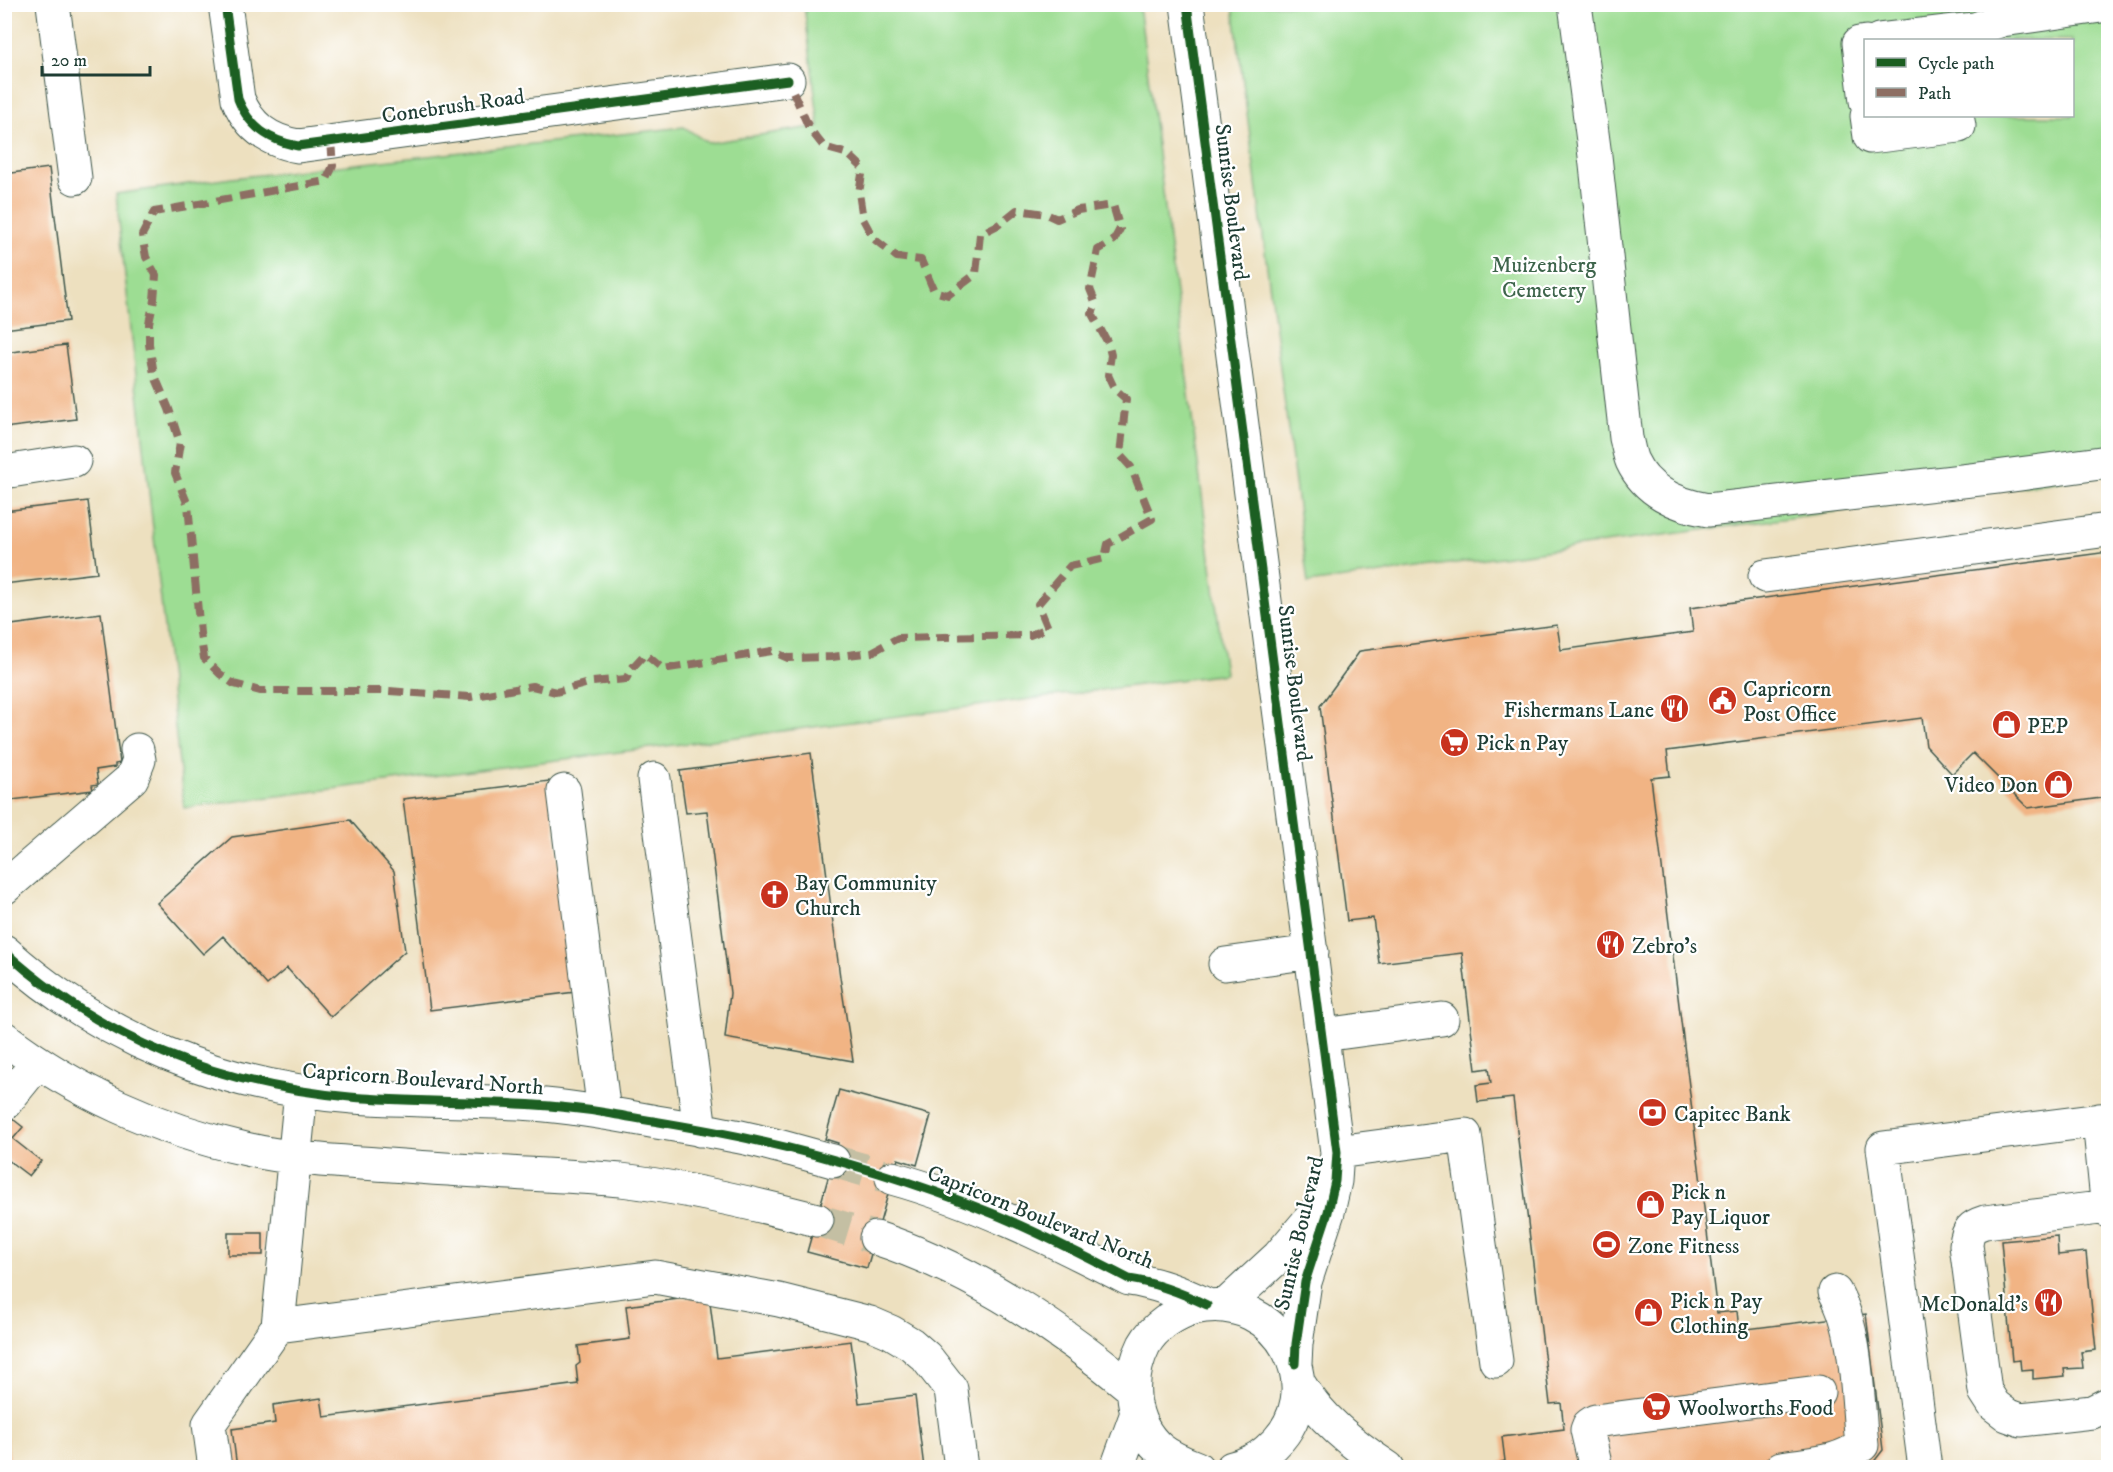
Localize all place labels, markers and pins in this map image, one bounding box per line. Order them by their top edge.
place label: Capricorn Post Office [1743,676,1837,728]
public building icon: Capricorn Post Office [1706,685,1738,717]
restaurant icon: Fishermans Lane [1659,693,1691,725]
place label: Fishermans Lane [1504,697,1654,724]
shop icon: PEP [1990,709,2022,741]
place label: PEP [2027,713,2068,740]
supermarket icon: Pick n Pay [1439,726,1471,758]
place label: Pick n Pay [1476,730,1569,757]
shop icon: Video Don [2043,768,2075,800]
place label: Video Don [1943,772,2038,799]
place label: Bay Community Church [795,870,937,922]
church icon: Bay Community Church [758,879,790,911]
restaurant icon: Zebro's [1595,929,1627,961]
place label: Zebro's [1632,933,1697,960]
bank icon: Capitec Bank [1637,1097,1669,1129]
place label: Capitec Bank [1674,1101,1791,1128]
place label: Pick n Pay Liquor [1671,1179,1771,1231]
shop icon: Pick n Pay Liquor [1634,1188,1666,1220]
sports icon: Zone Fitness [1591,1229,1623,1261]
place label: Zone Fitness [1628,1233,1739,1260]
restaurant icon: McDonald's [2033,1287,2065,1319]
place label: Pick n Pay Clothing [1670,1288,1763,1340]
place label: McDonald's [1921,1291,2028,1318]
shop icon: Pick n Pay Clothing [1633,1297,1665,1329]
supermarket icon: Woolworths Food [1641,1391,1673,1423]
place label: Woolworths Food [1677,1395,1833,1422]

